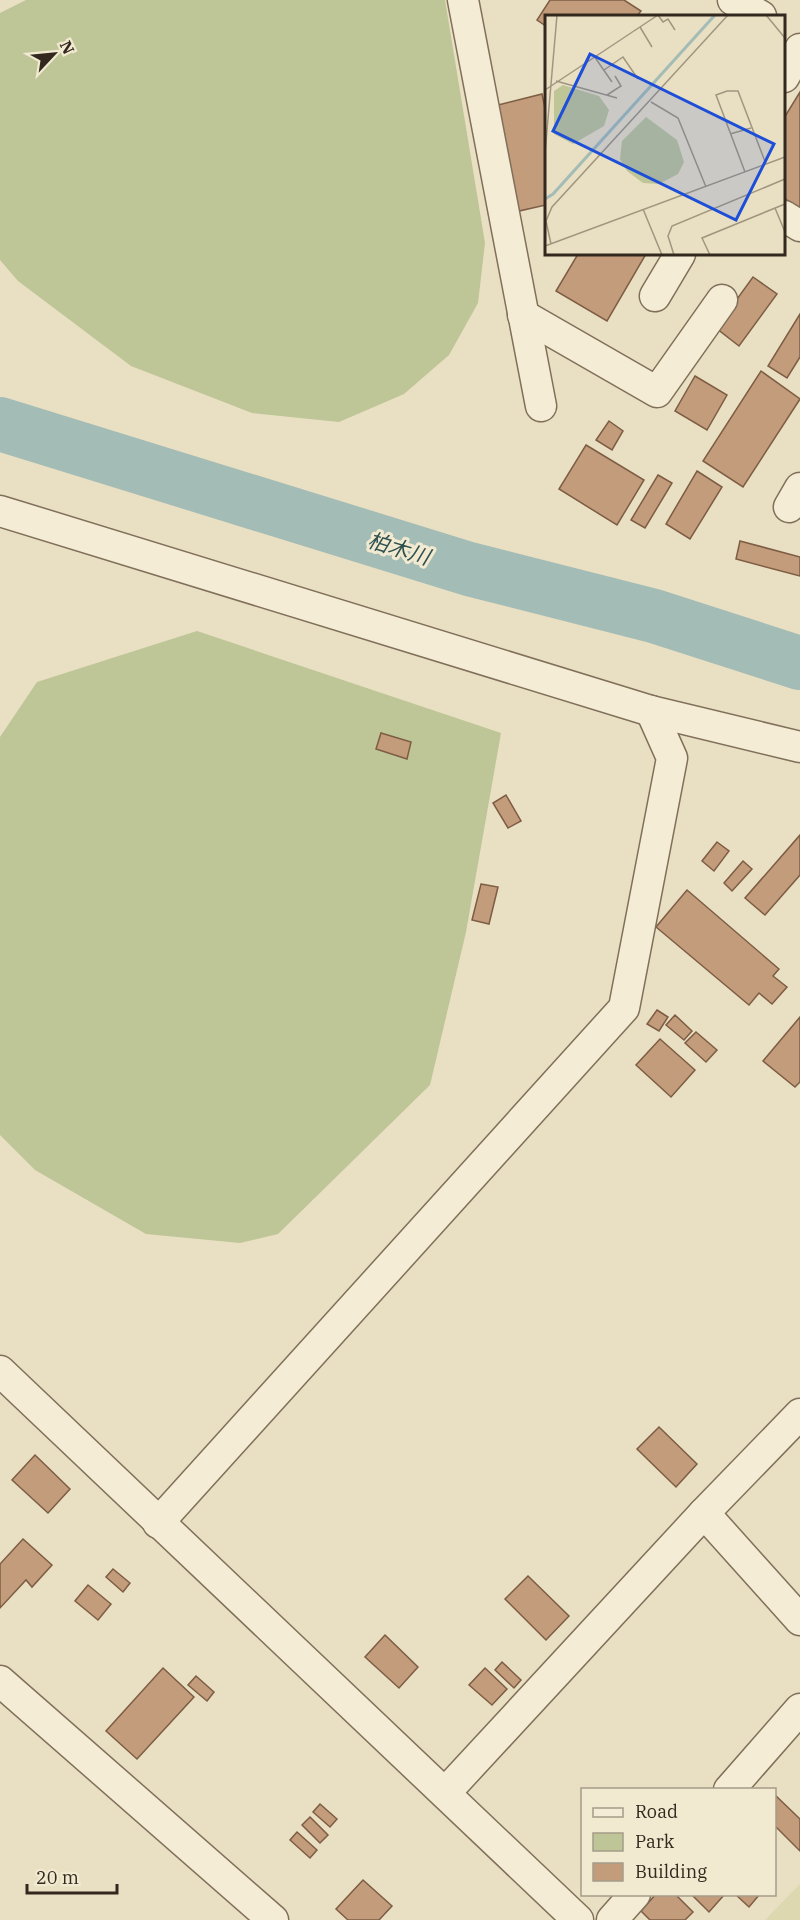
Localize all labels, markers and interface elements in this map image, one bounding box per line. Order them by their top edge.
inset map [545,15,785,255]
north arrow [24,24,84,84]
text: N [56,37,79,57]
water label: 柏木川 [365,525,435,571]
legend [581,1788,776,1896]
text: Road [635,1800,678,1823]
text: Park [635,1830,675,1853]
scale bar [27,1857,117,1895]
text: Building [635,1860,707,1883]
text: 20 m [36,1866,79,1889]

